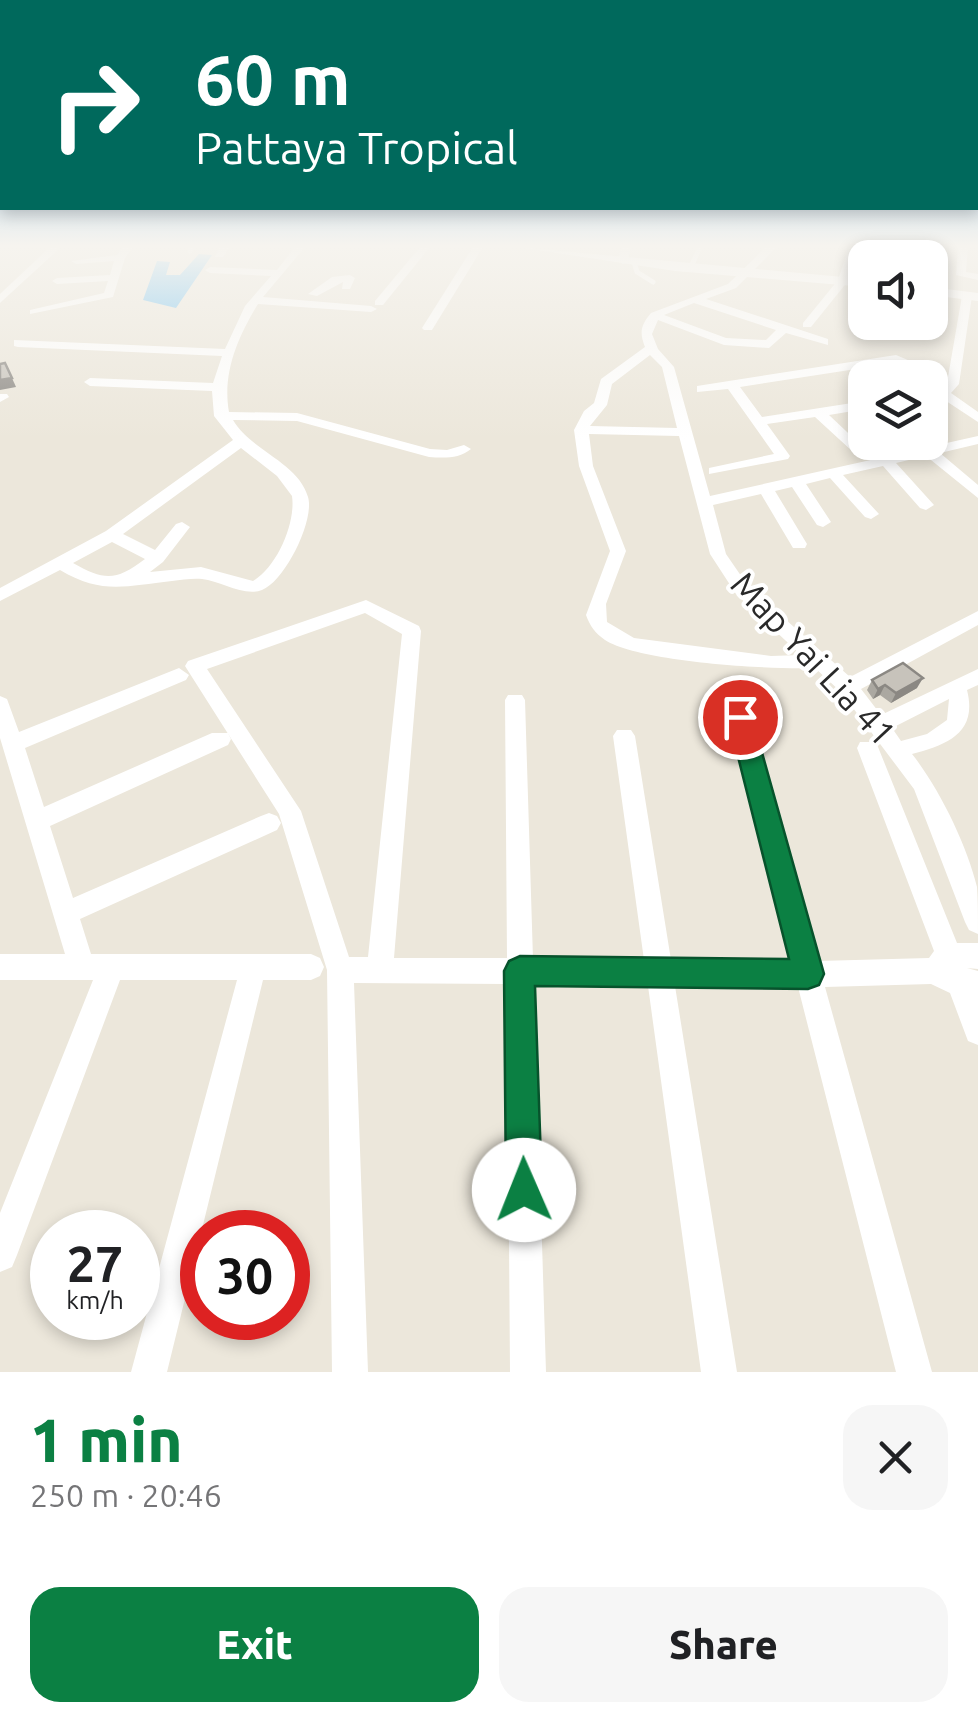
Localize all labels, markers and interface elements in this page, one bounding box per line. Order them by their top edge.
icon: right [30,40,160,170]
text: 60 m [195,40,351,118]
text: Pattaya Tropical [195,122,518,173]
map controls [848,240,948,460]
button: sound [848,240,948,340]
button: layers [848,360,948,460]
street label: Map Yai Lia 41 [723,563,904,753]
pin [698,675,783,760]
icon: arrive [713,690,768,745]
position arrow [472,1138,576,1242]
speed limit sign: 30 [180,1210,310,1340]
text: 27 [67,1235,123,1291]
text: km/h [66,1286,124,1314]
button: close [843,1405,948,1510]
text: 1 min [30,1406,183,1473]
text: 250 m · 20:46 [30,1477,222,1513]
button: Exit [30,1587,479,1702]
button: Share [499,1587,948,1702]

